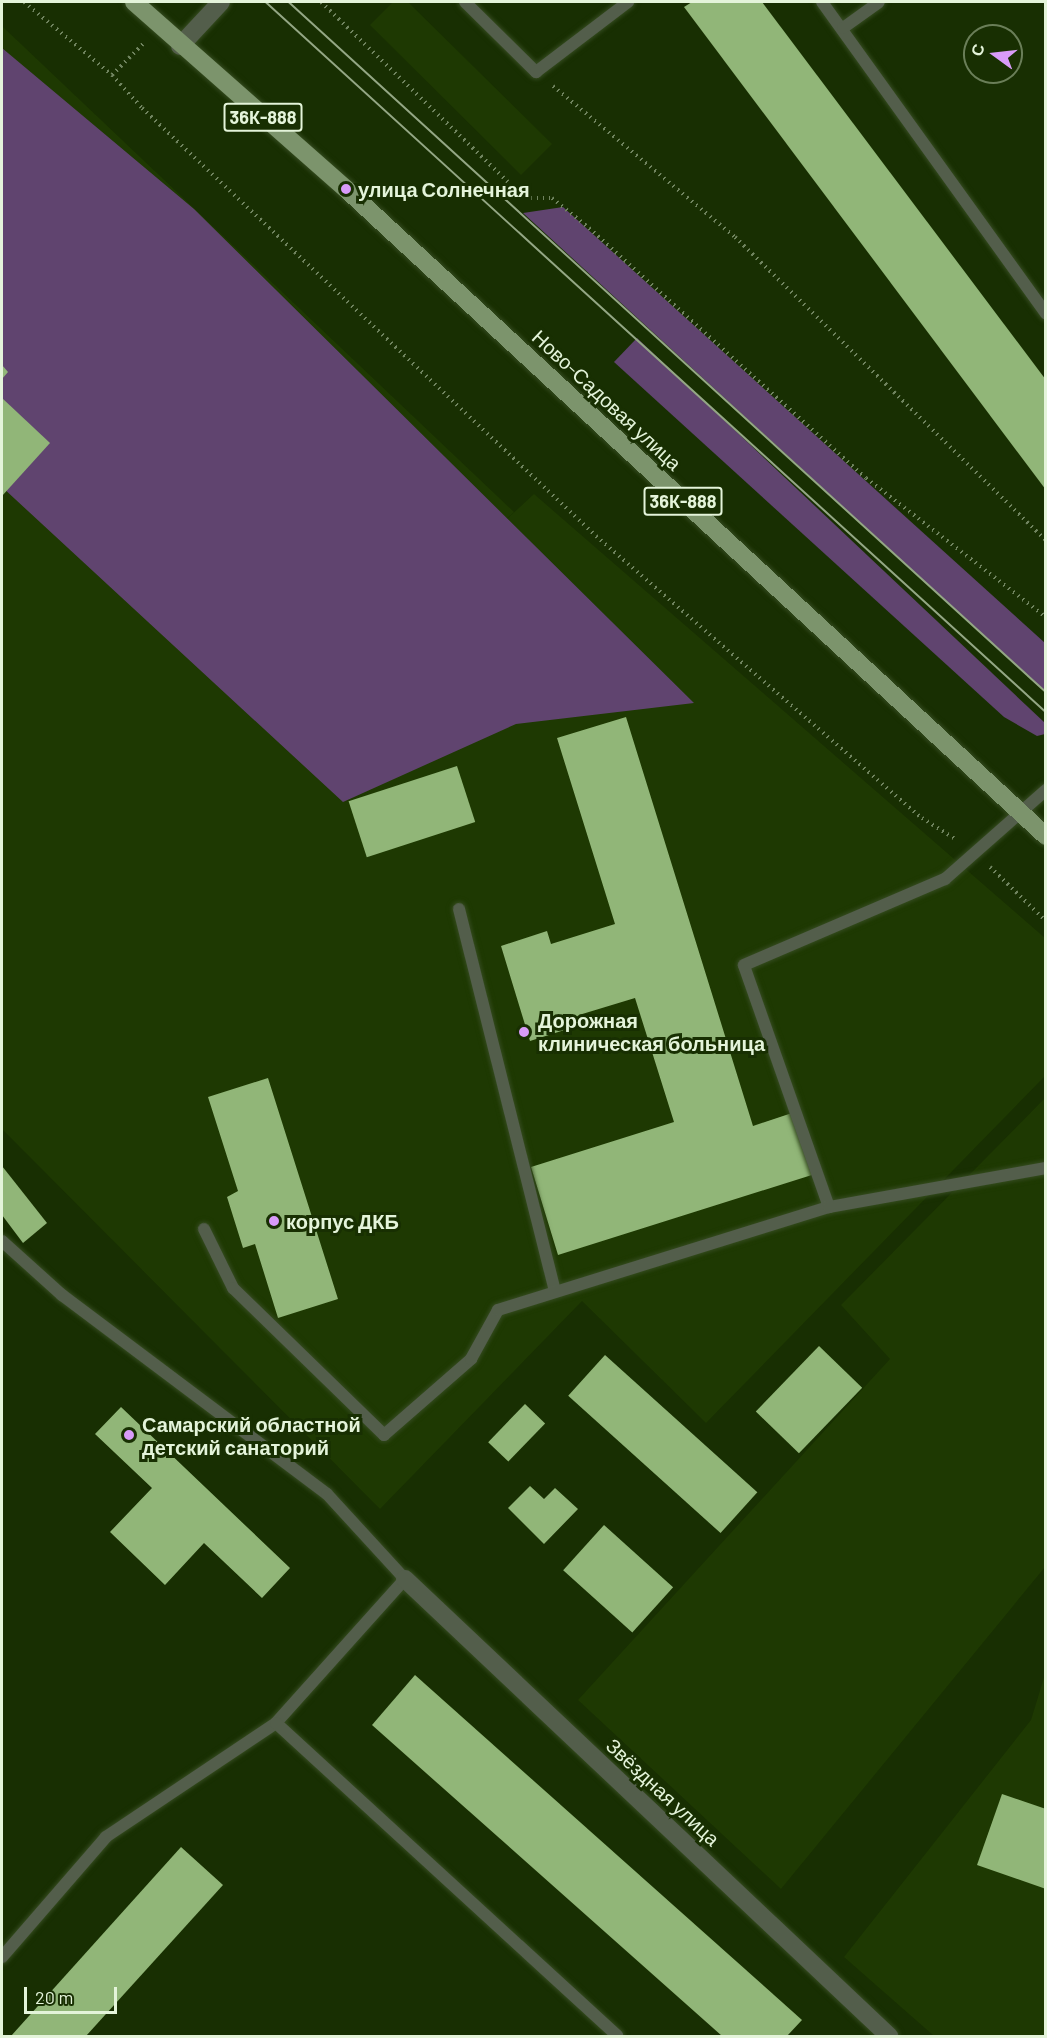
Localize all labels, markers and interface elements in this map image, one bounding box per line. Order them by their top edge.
north arrow [963,24,1023,84]
text: С [966,42,988,58]
road number: 36К-888 [222,102,304,132]
place label: улица Солнечная [358,177,530,201]
marker: улица Солнечная [339,182,353,196]
street label: Ново-Садовая улица [528,325,686,475]
road number: 36К-888 [642,486,724,516]
place label: Дорожная клиническая больница [538,1008,765,1055]
marker: Дорожная клиническая больница [515,1023,533,1041]
place label: корпус ДКБ [286,1209,399,1233]
marker: корпус ДКБ [267,1214,281,1228]
place label: Самарский областной детский санаторий [142,1412,361,1459]
marker: Самарский областной детский санаторий [120,1426,138,1444]
street label: Звёздная улица [601,1733,725,1851]
scale bar [27,1975,120,2013]
text: 20 m [35,1986,73,2008]

